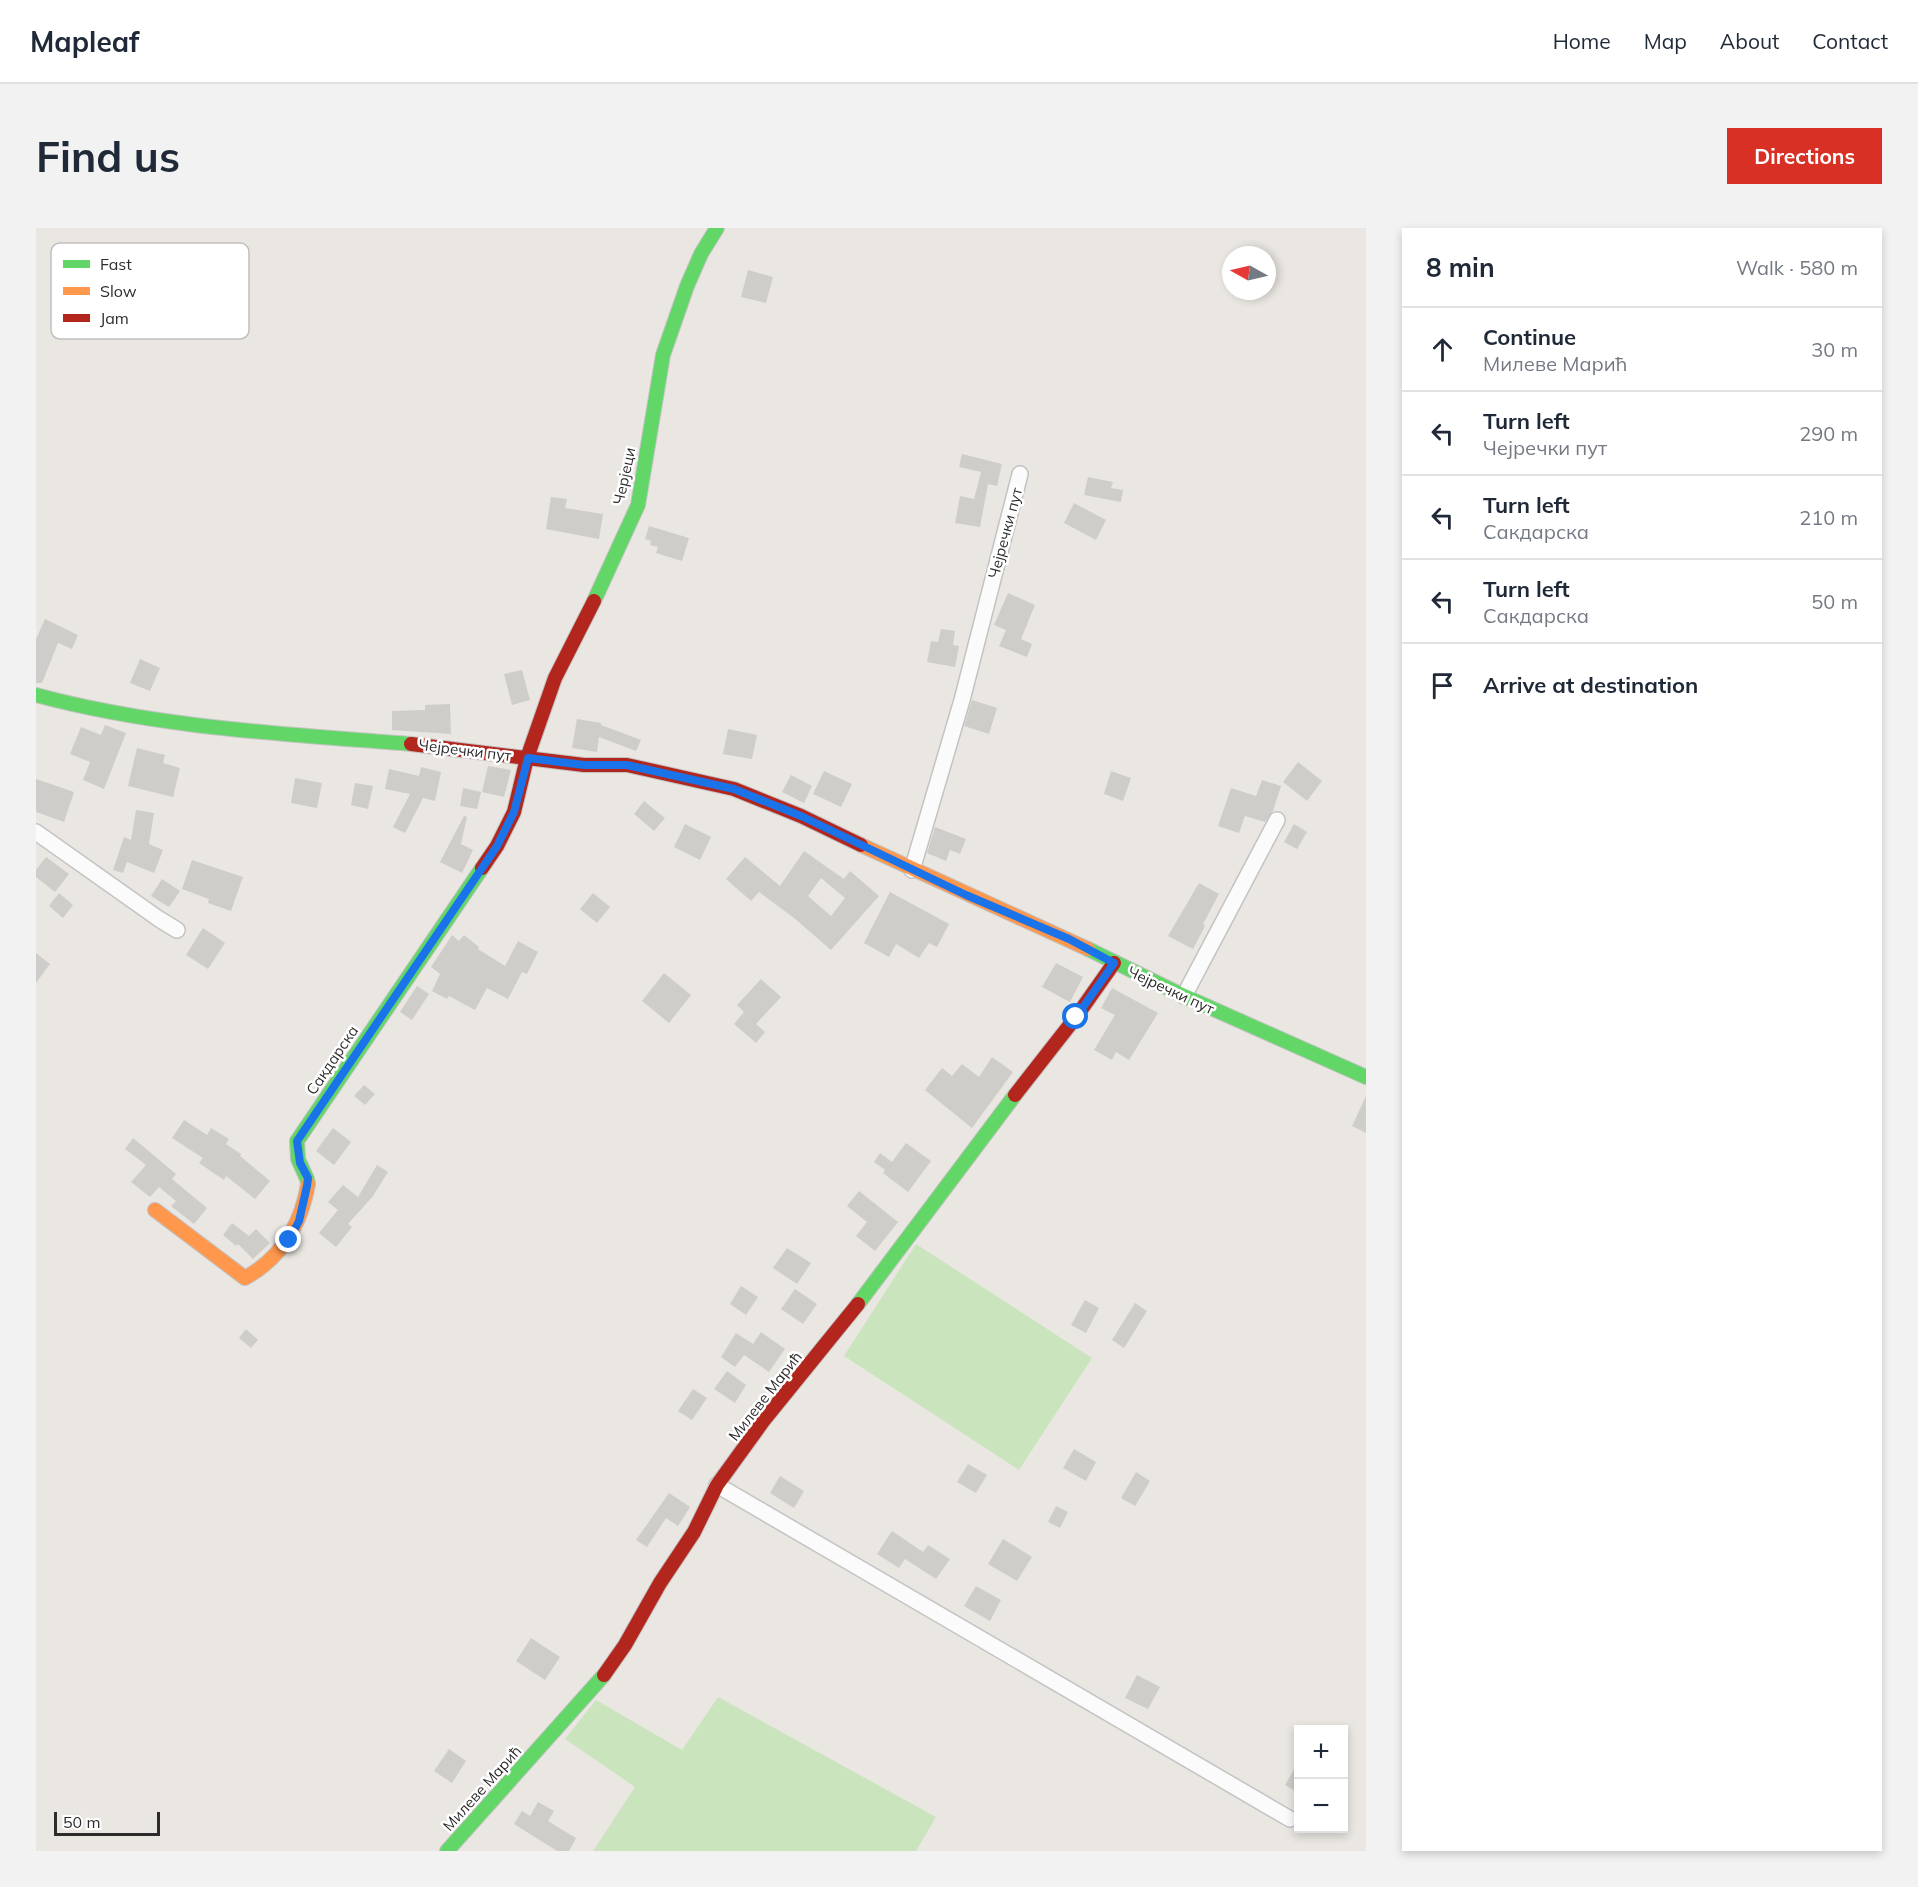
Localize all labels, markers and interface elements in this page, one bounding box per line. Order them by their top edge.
text: Mapleaf [30,24,139,59]
text: Home [1553,28,1611,54]
text: Map [1644,28,1687,54]
text: About [1720,28,1779,54]
text: Contact [1812,28,1888,54]
button: Directions [1727,128,1882,184]
text: Find us [36,130,180,183]
legend [51,243,249,339]
north arrow [1222,246,1276,300]
text: 8 min [1426,251,1495,284]
text: Fast [100,254,132,274]
text: Walk · 580 m [1736,255,1858,280]
text: Slow [100,281,137,301]
text: Jam [100,308,129,328]
text: Continue [1483,323,1576,351]
icon: ahead [1426,333,1459,366]
text: 30 m [1811,337,1858,362]
text: Милеве Мaрић [1483,351,1628,376]
text: Turn left [1483,407,1570,435]
icon: left [1426,417,1459,450]
text: 290 m [1799,421,1858,446]
text: Чејречки пут [1483,435,1607,460]
street label: Черјеци [609,446,639,506]
street label: Чејречки пут [984,485,1026,580]
text: Turn left [1483,491,1570,519]
icon: left [1426,501,1459,534]
text: 210 m [1799,505,1858,530]
text: Сакдарска [1483,519,1589,544]
text: Turn left [1483,575,1570,603]
icon: left [1426,585,1459,618]
text: 50 m [1811,589,1858,614]
text: Сакдарска [1483,603,1589,628]
icon: arrive [1426,669,1459,702]
text: Arrive at destination [1483,671,1698,699]
street label: Чејречки пут [418,735,513,765]
street label: Чејречки пут [1125,962,1217,1018]
route start [1062,1003,1088,1029]
street label: Сакдарска [302,1022,362,1098]
route end [275,1226,301,1252]
street label: Милеве Мaрић [724,1347,806,1445]
map controls [1294,1725,1348,1833]
button: + [1294,1725,1348,1779]
street label: Милеве Мaрић [439,1741,525,1835]
button: − [1294,1779,1348,1833]
scale bar [54,1809,160,1836]
text: 50 m [63,1812,100,1832]

